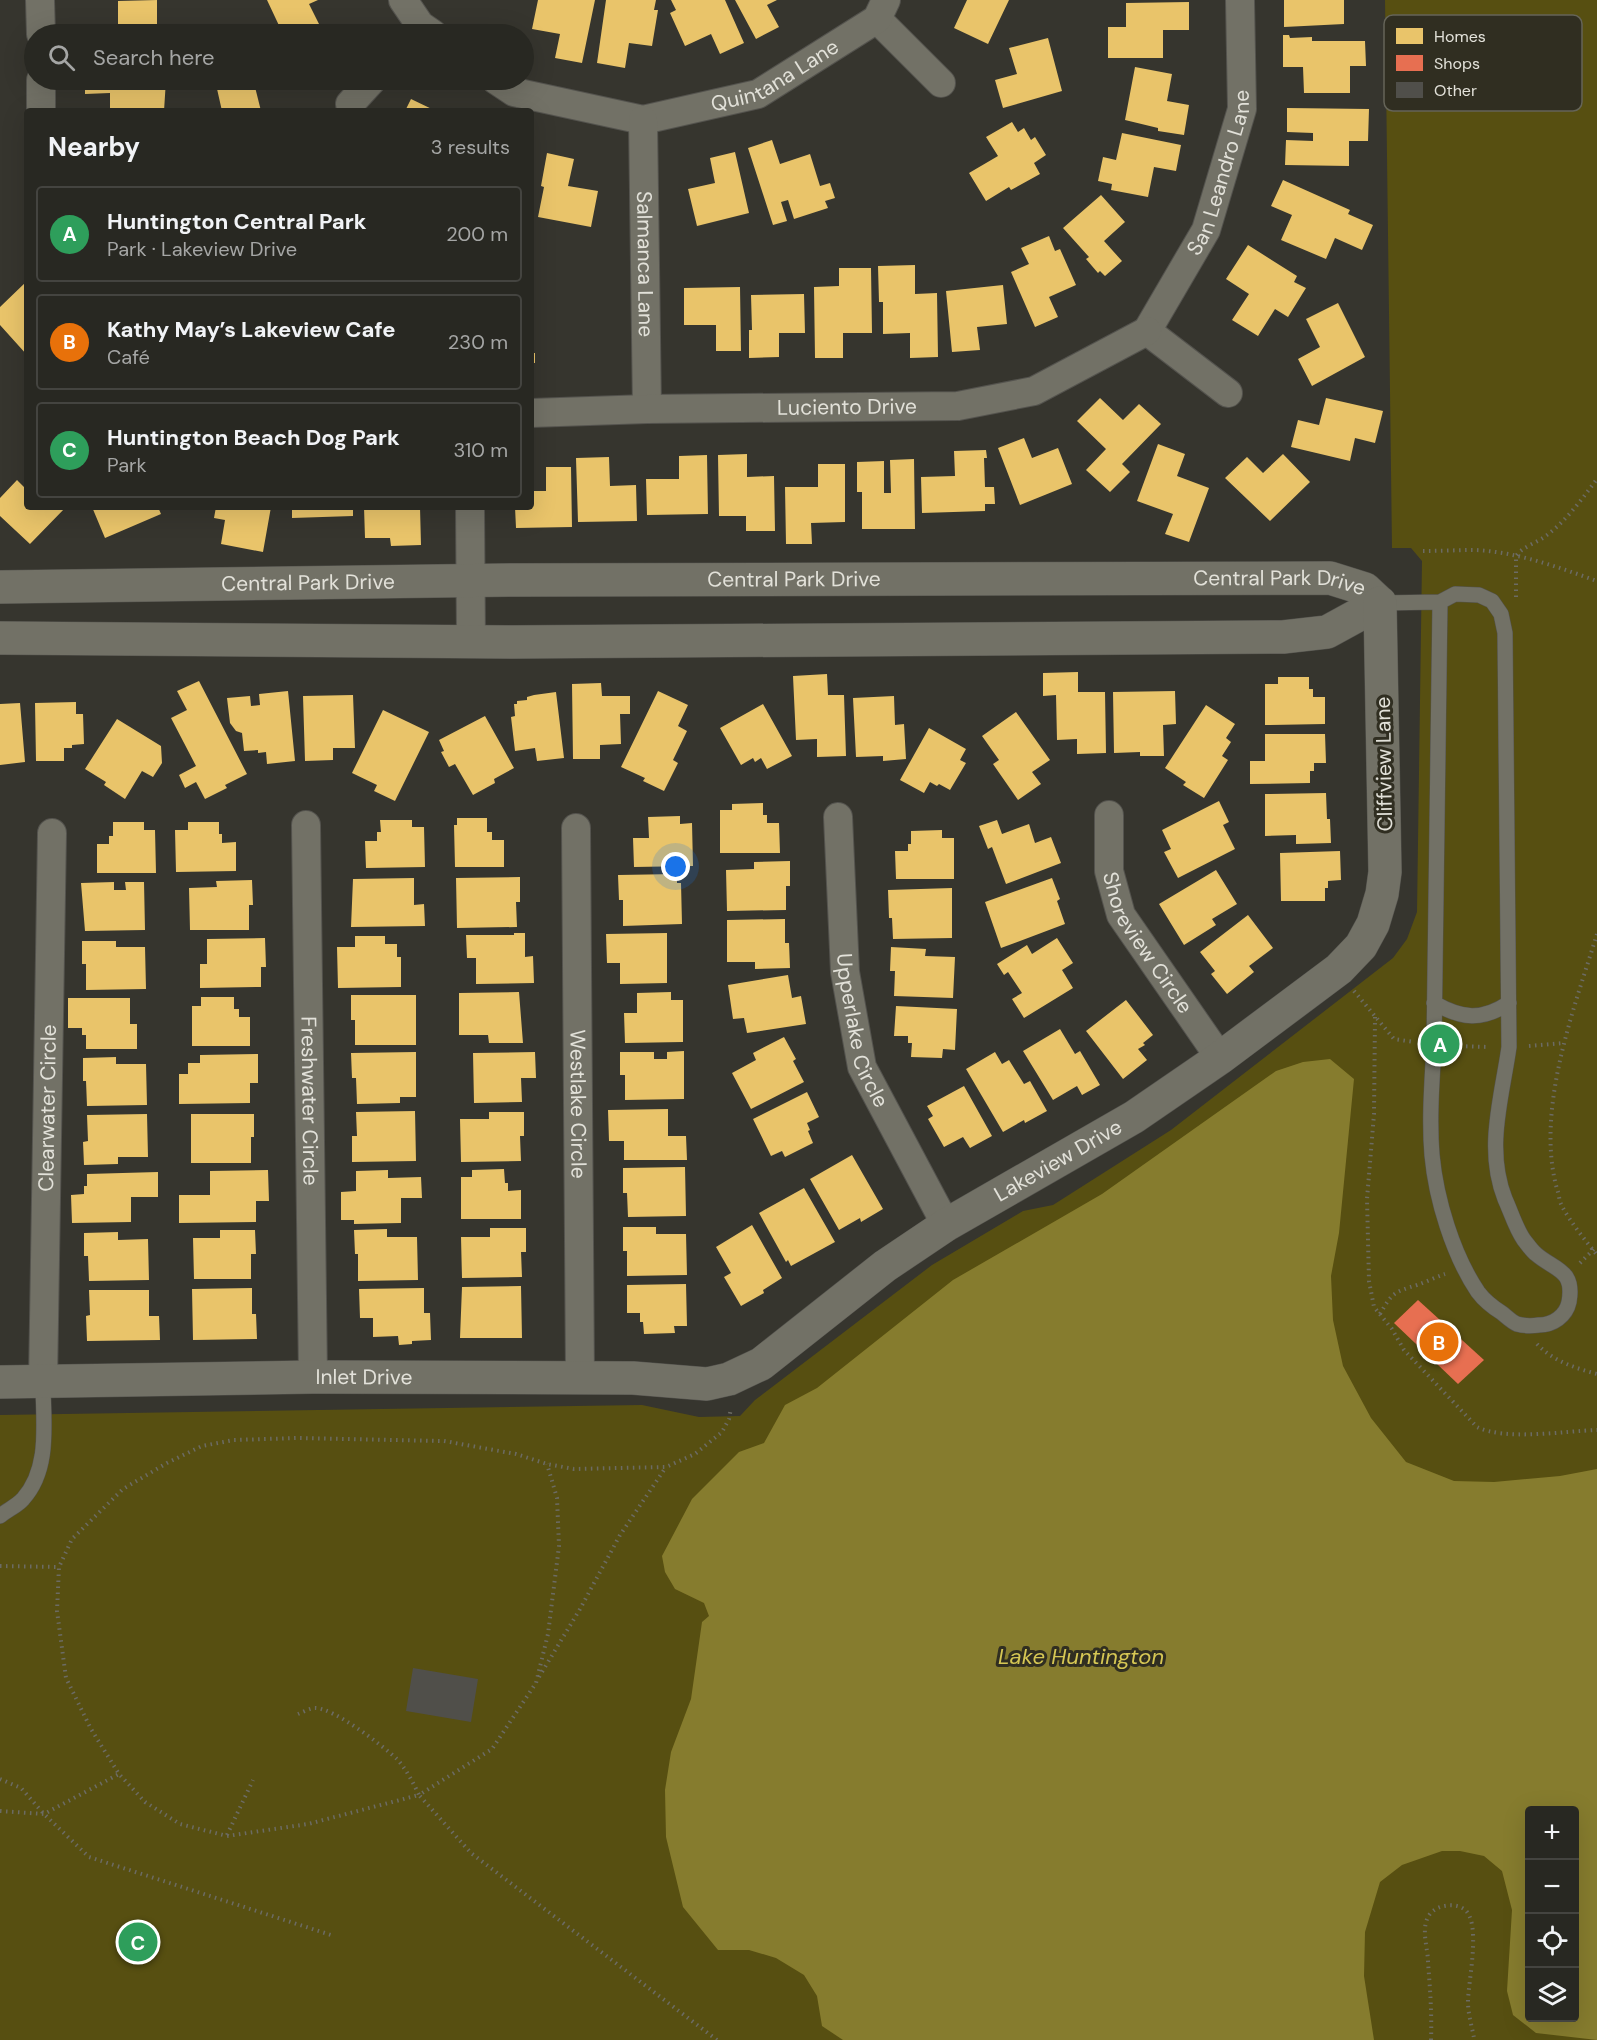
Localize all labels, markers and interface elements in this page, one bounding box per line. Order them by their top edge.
legend [1384,15,1582,111]
search box [24,24,534,90]
text: Homes [1434,26,1486,47]
street label: Quintana Lane [708,33,844,118]
icon: search [45,41,78,74]
text: Search here [93,43,214,72]
text: Shops [1434,53,1480,74]
text: Other [1434,80,1477,101]
street label: San Leandro Lane [1180,90,1256,261]
text: Nearby [48,130,140,164]
text: 3 results [431,134,510,160]
street label: Salmanca Lane [630,191,660,337]
text: Huntington Central Park [107,207,366,236]
text: A [62,221,77,247]
text: 200 m [446,221,508,247]
text: Park · Lakeview Drive [107,236,297,262]
text: Kathy May’s Lakeview Cafe [107,315,395,344]
text: B [63,329,76,355]
text: 230 m [448,329,508,355]
text: Café [107,344,150,370]
street label: Luciento Drive [777,392,917,422]
text: Huntington Beach Dog Park [107,423,400,452]
text: C [62,437,77,463]
text: 310 m [453,437,508,463]
text: Park [107,452,147,478]
street label: Central Park Drive [1193,564,1369,602]
street label: Central Park Drive [707,565,881,594]
street label: Central Park Drive [221,568,395,598]
street label: Cliffview Lane [1369,696,1399,832]
your location [661,852,690,881]
street label: Shoreview Circle [1096,869,1199,1019]
street label: Upperlake Circle [830,953,895,1113]
street label: Freshwater Circle [294,1016,325,1186]
pin: A [1420,1022,1460,1066]
street label: Clearwater Circle [32,1024,63,1192]
street label: Westlake Circle [563,1029,593,1179]
street label: Lakeview Drive [989,1113,1127,1208]
pin: B [1420,1320,1458,1364]
street label: Inlet Drive [315,1363,412,1391]
water label: Lake Huntington [998,1642,1164,1671]
map controls [1525,1806,1579,2022]
button: + [1525,1806,1579,1860]
button: − [1525,1860,1579,1914]
button: locate [1525,1914,1579,1968]
pin: C [118,1920,158,1964]
button: layers [1525,1968,1579,2022]

